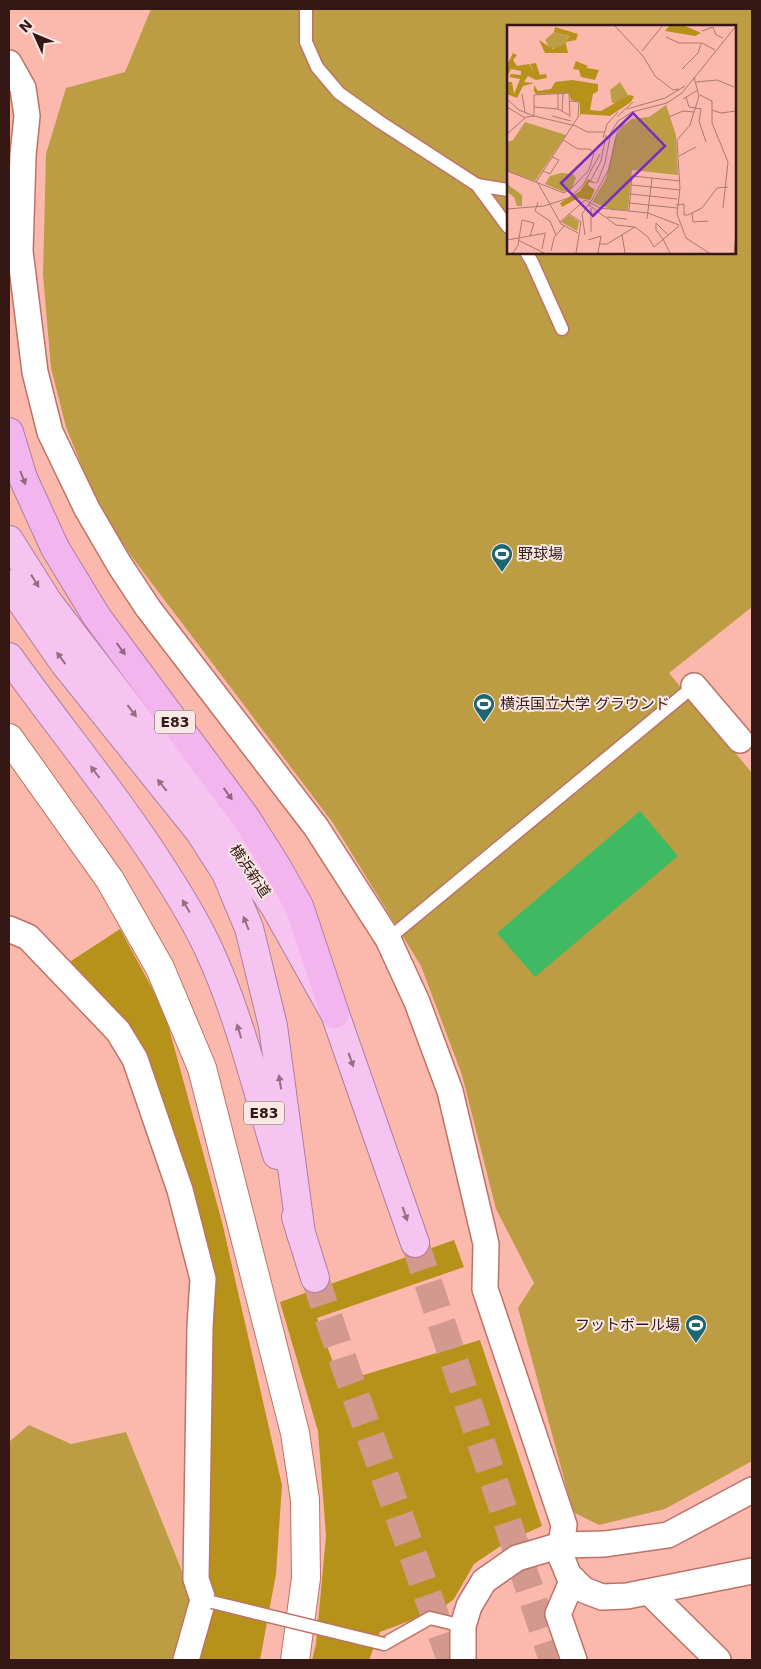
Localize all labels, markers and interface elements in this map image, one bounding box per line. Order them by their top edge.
north arrow [10,10,60,60]
text: N [16,16,35,36]
inset map [507,25,736,254]
one-way arrow [20,471,28,485]
sports icon: 野球場 [490,542,514,573]
place label: 野球場 [518,545,563,563]
one-way arrow [30,574,39,587]
one-way arrow [116,642,126,656]
one-way arrow [56,651,66,665]
sports icon: 横浜国立大学 グラウンド [472,692,496,723]
place label: 横浜国立大学 グラウンド [500,695,670,713]
one-way arrow [127,704,137,718]
road number: E83 [155,710,195,734]
one-way arrow [90,766,101,779]
one-way arrow [157,779,167,792]
one-way arrow [223,787,233,801]
street label: 横浜新道 [226,841,274,901]
one-way arrow [182,900,191,913]
one-way arrow [242,916,250,930]
one-way arrow [235,1023,242,1038]
one-way arrow [348,1053,356,1068]
one-way arrow [276,1073,284,1089]
road number: E83 [244,1102,284,1124]
one-way arrow [402,1206,409,1221]
sports icon: フットボール場 [684,1313,708,1344]
place label: フットボール場 [575,1316,680,1334]

